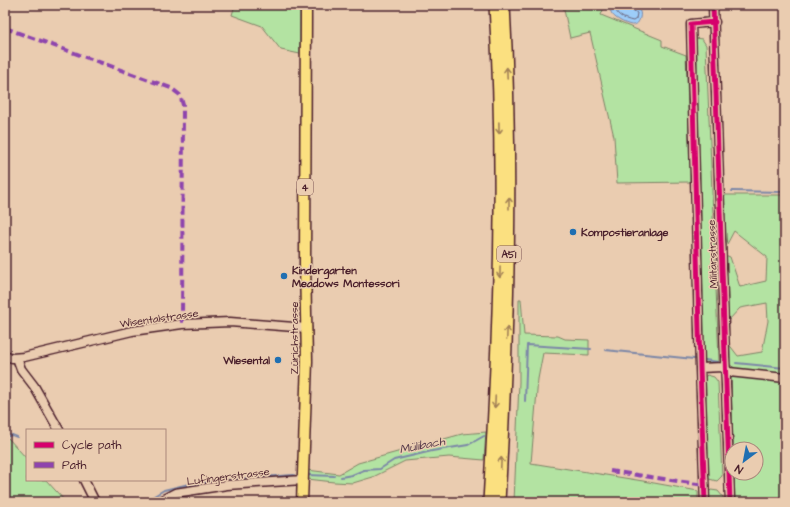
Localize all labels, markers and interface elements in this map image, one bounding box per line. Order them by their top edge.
one-way arrow [503,67,511,80]
one-way arrow [495,121,503,134]
road number: 4 [297,179,313,195]
one-way arrow [505,197,513,210]
street label: Militärstrasse [704,219,721,289]
place label: Kompostieranlage [581,225,668,242]
marker: Kompostieranlage [568,227,578,237]
road number: A51 [497,246,521,262]
place label: Kindergarten Meadows Montessori [292,263,400,291]
one-way arrow [496,265,503,278]
marker: Kindergarten Meadows Montessori [279,271,289,281]
street label: Zürichstrasse [287,301,302,374]
street label: Wisentalstrasse [119,306,199,331]
one-way arrow [504,327,511,340]
place label: Wiesental [222,353,270,368]
marker: Wiesental [273,355,283,365]
one-way arrow [491,395,499,408]
legend [26,429,166,481]
water label: Mülibach [398,433,447,458]
text: Cycle path [62,437,121,455]
north arrow [724,441,764,481]
text: Path [62,457,87,474]
one-way arrow [497,457,505,470]
text: N [732,461,746,477]
street label: Lufingerstrasse [186,464,270,490]

